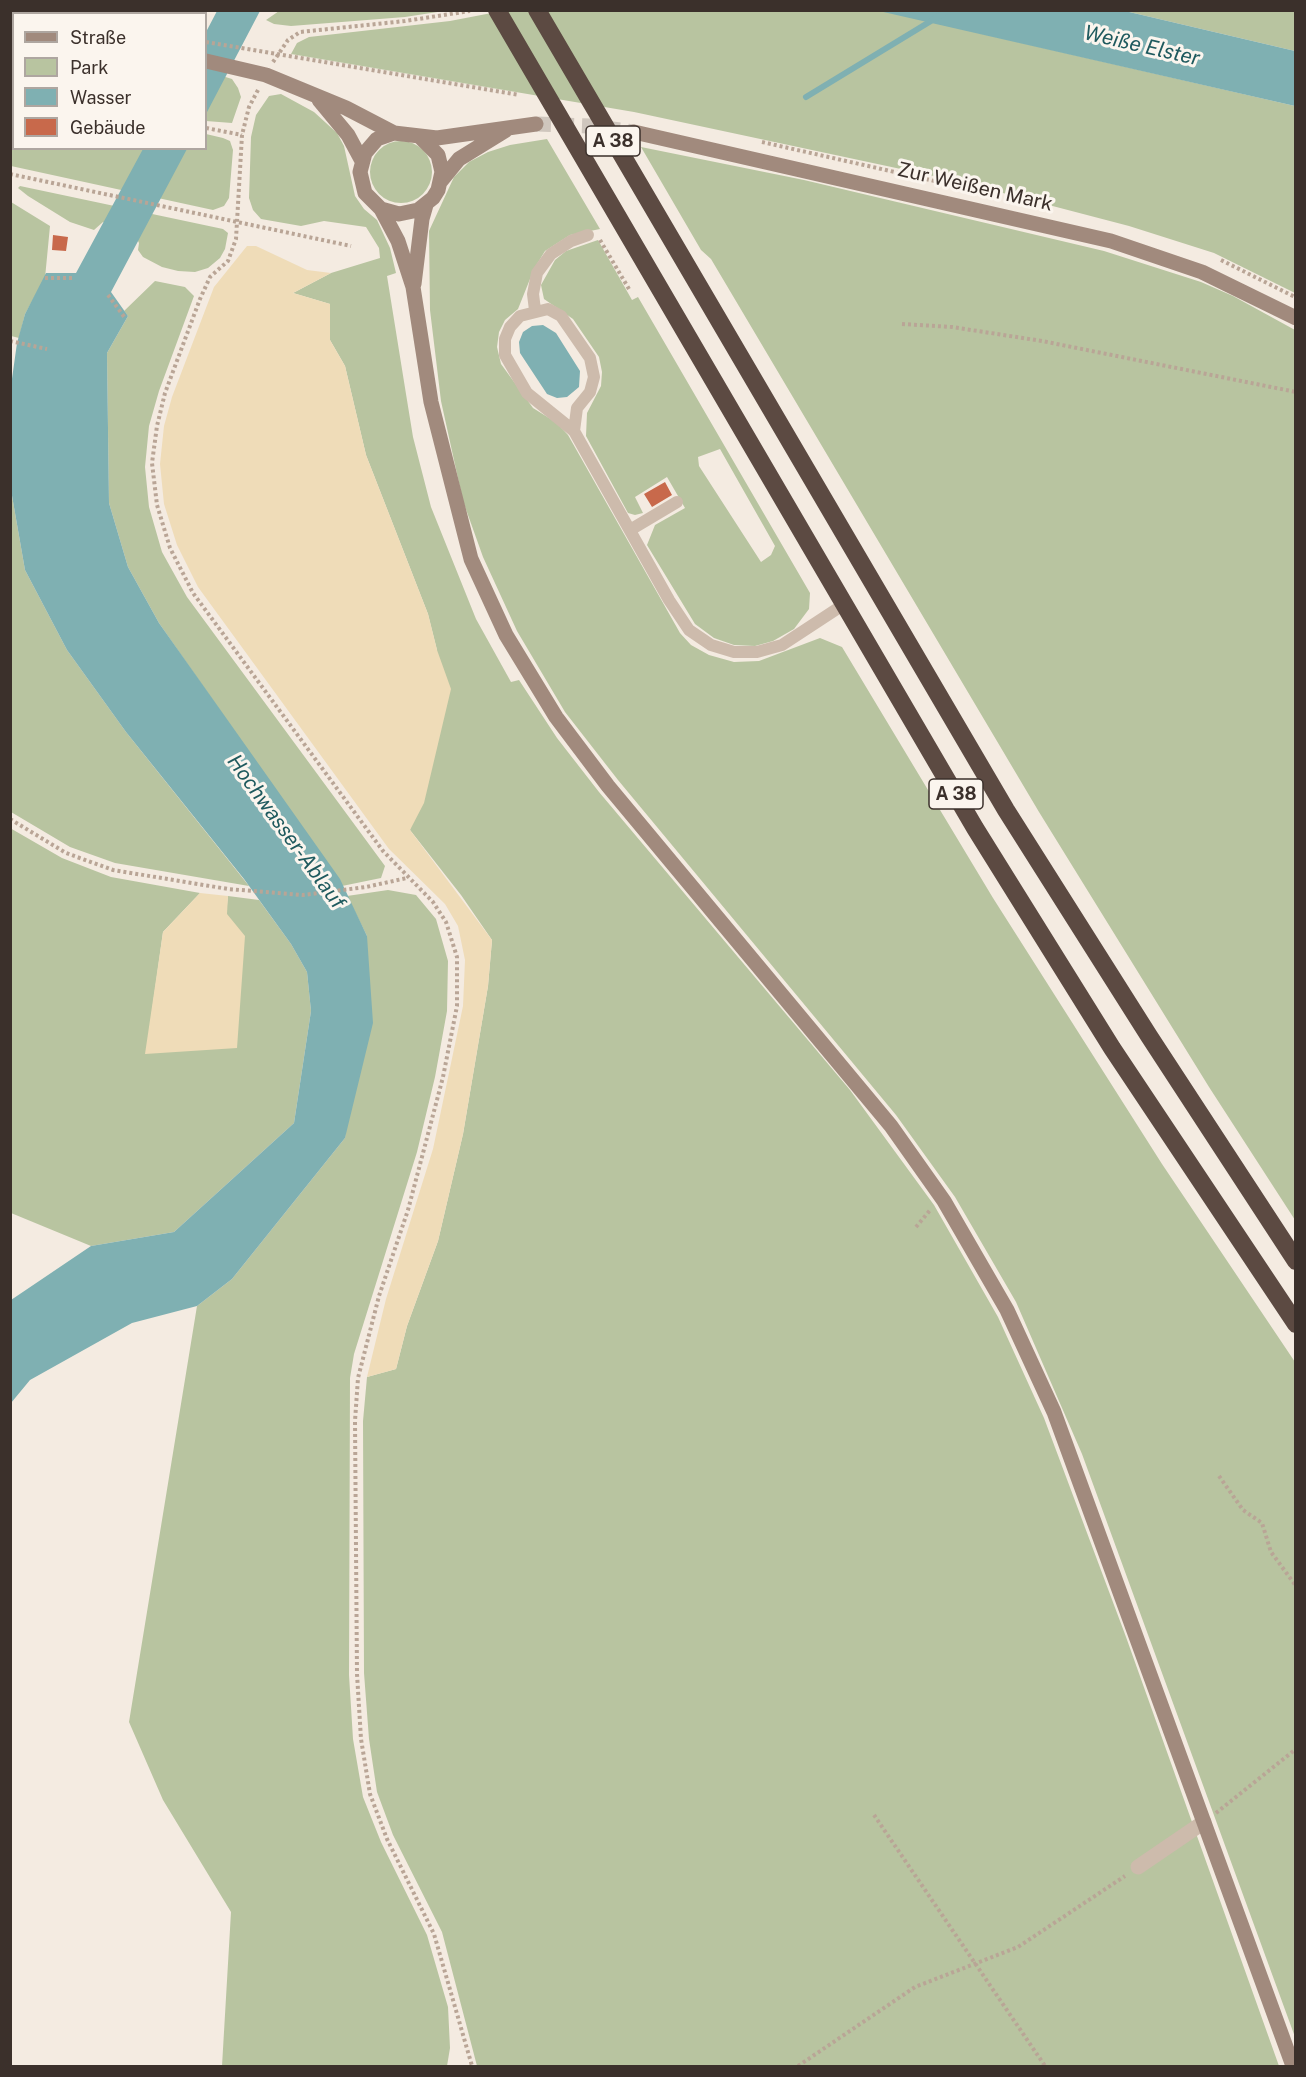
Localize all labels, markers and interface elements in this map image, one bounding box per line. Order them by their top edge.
legend [12,12,207,150]
water label: Weiße Elster [1082,20,1202,72]
text: Straße [70,27,126,48]
text: Park [70,57,108,78]
text: Wasser [70,87,132,108]
text: Gebäude [70,117,145,138]
road number: A 38 [586,126,640,156]
street label: Zur Weißen Mark [895,157,1055,217]
water label: Hochwasser-Ablauf [221,750,351,914]
road number: A 38 [929,779,983,809]

